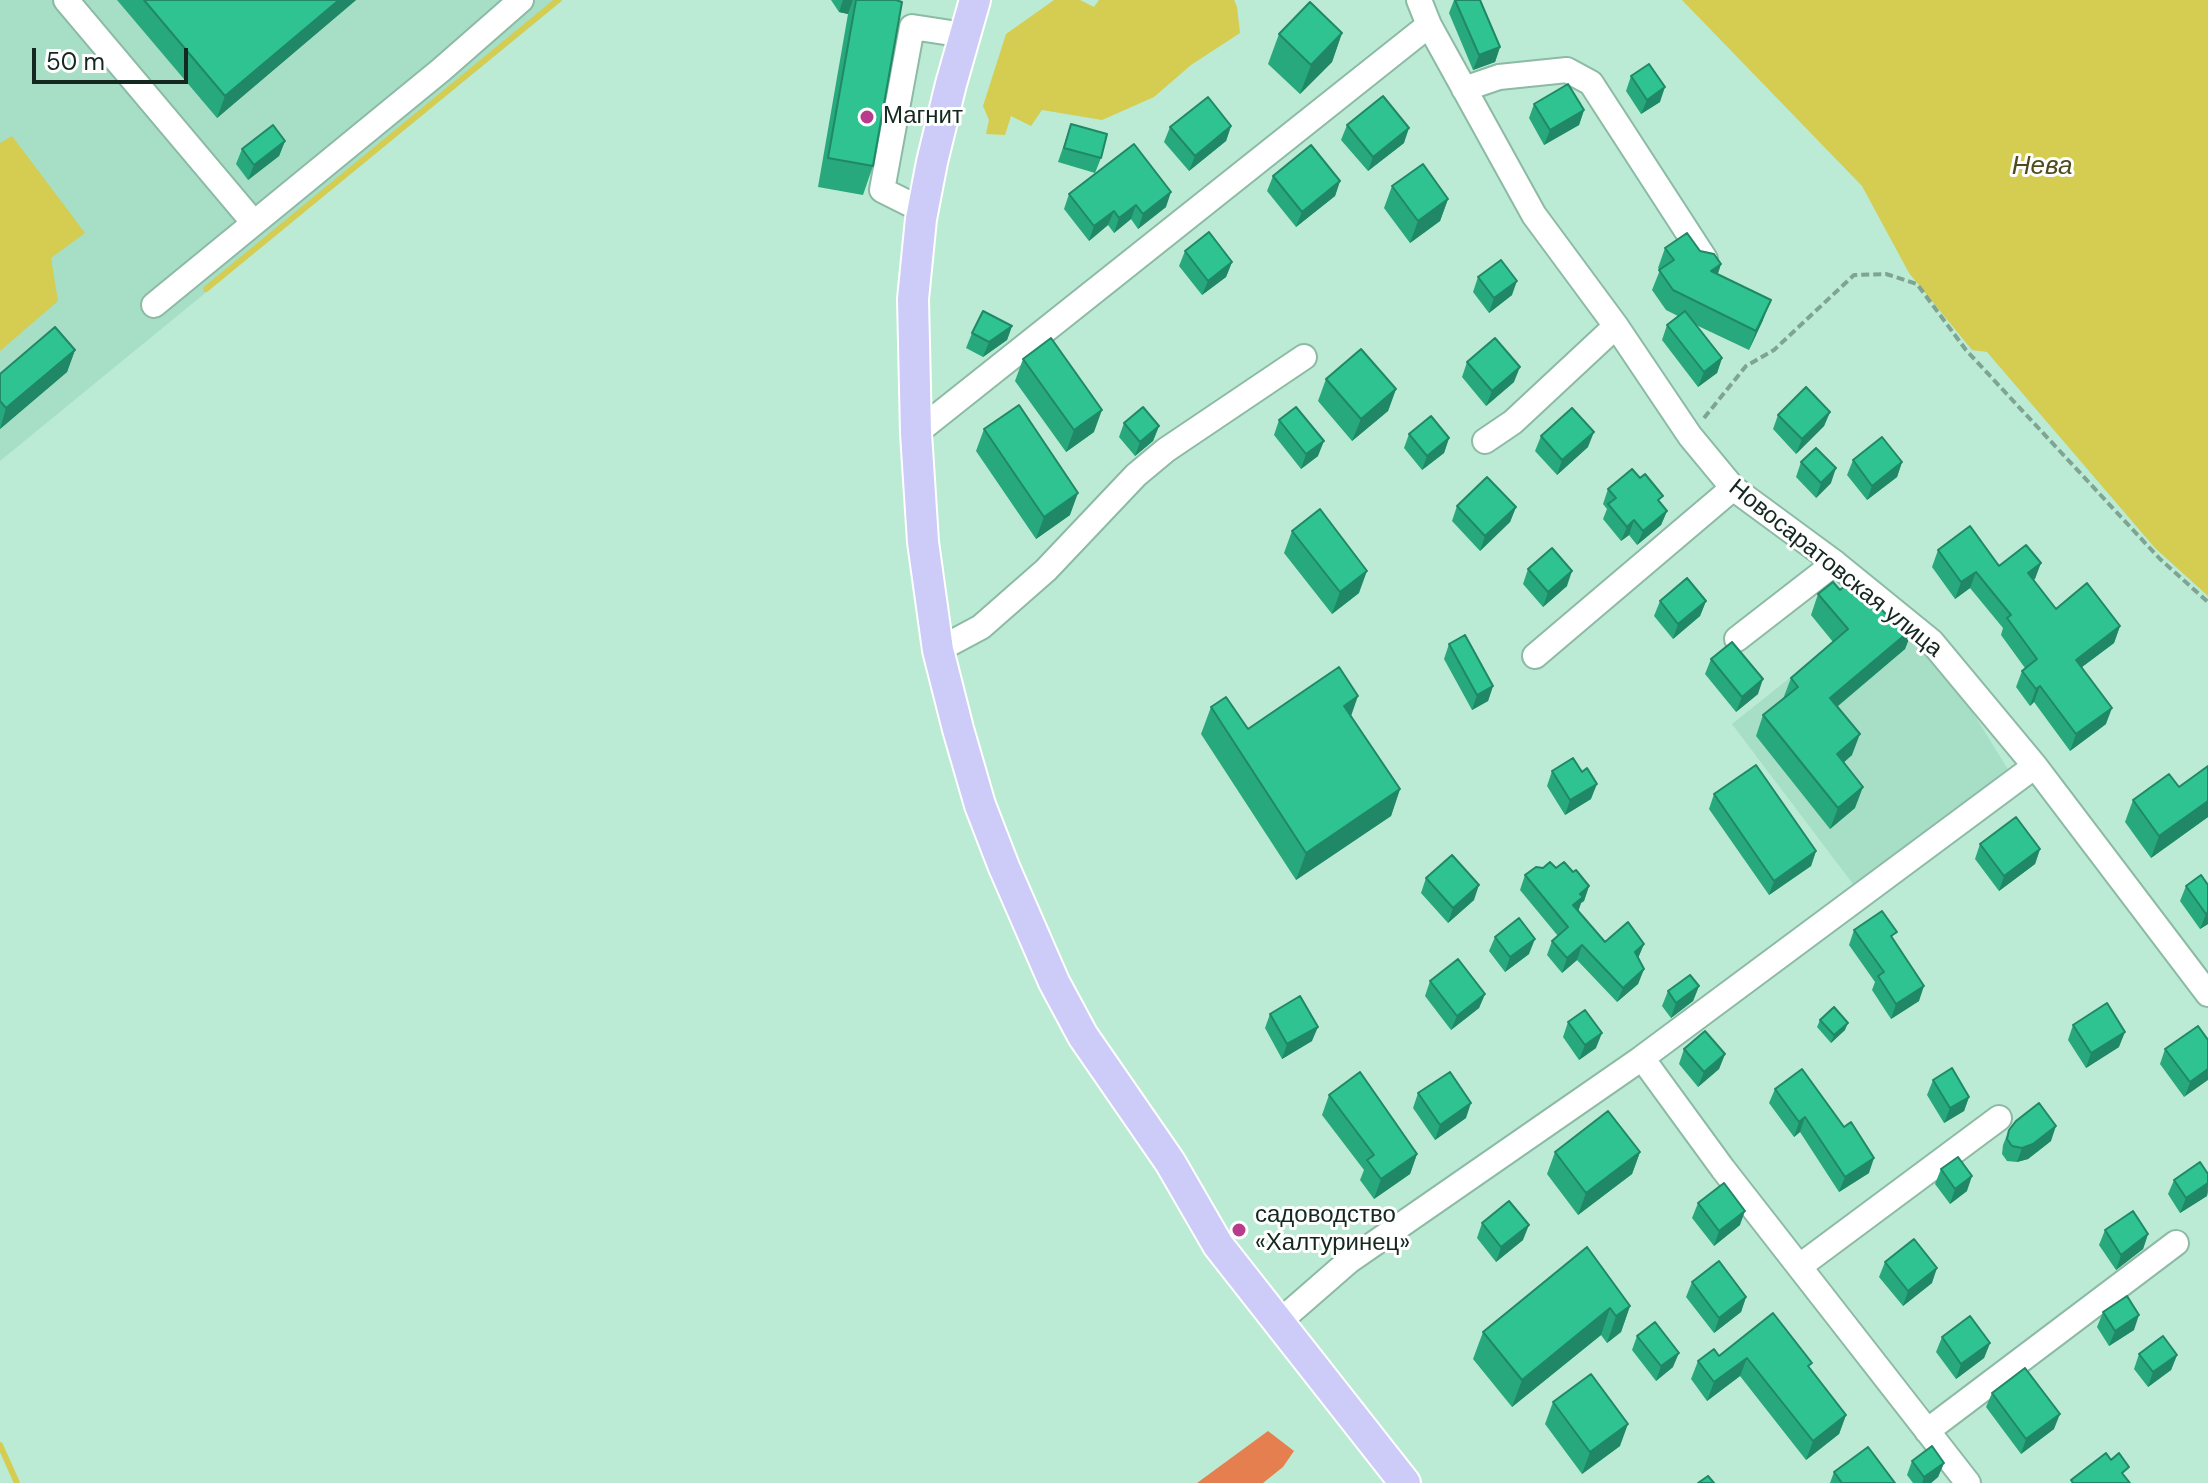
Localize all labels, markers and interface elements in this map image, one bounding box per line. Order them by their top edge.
scale bar [36,32,192,82]
text: 50 m [46,46,105,77]
place label: Магнит [883,103,963,131]
marker: Магнит [858,108,876,126]
water label: Нева [2012,151,2072,183]
street label: Новосаратовская улица [1722,474,1948,664]
place label: садоводство «Халтуринец» [1255,1202,1410,1258]
marker: садоводство «Халтуринец» [1230,1221,1248,1239]

